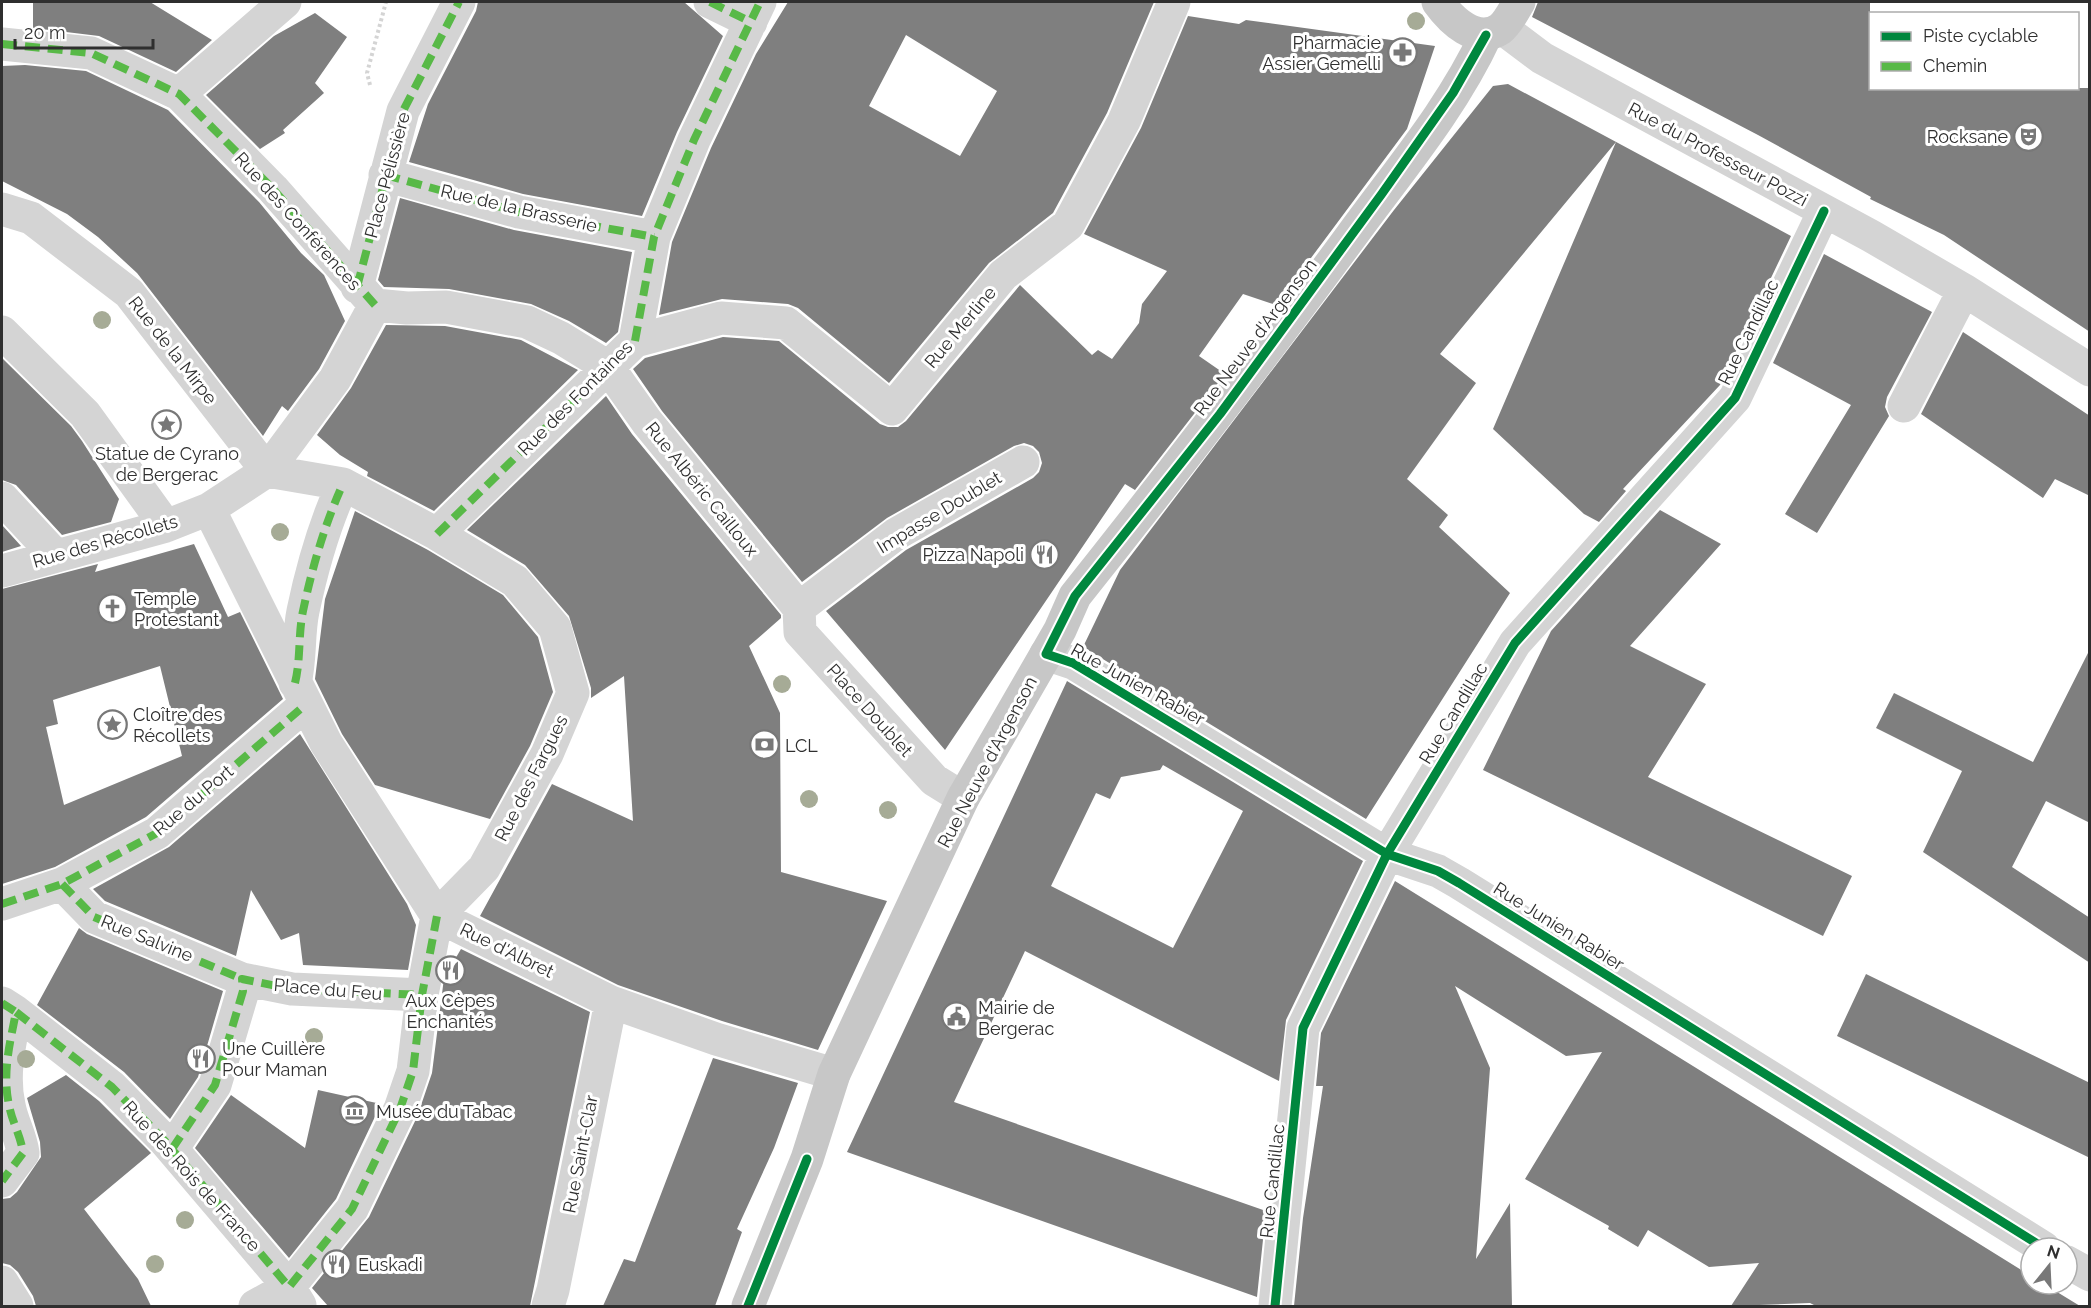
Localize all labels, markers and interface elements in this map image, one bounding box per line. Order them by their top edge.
scale bar [15,12,153,50]
legend [1869,12,2079,90]
text: 20 m [24,22,66,43]
text: Piste cyclable [1923,25,2039,46]
place label: Pharmacie Assier Gemelli [1262,32,1381,74]
pharmacy icon: Pharmacie Assier Gemelli [1386,36,1418,68]
text: Chemin [1923,55,1987,76]
street label: Rue du Professeur Pozzi [1625,98,1811,210]
street label: Place Pélissière [360,109,414,240]
theatre icon: Rocksane [2013,120,2045,152]
place label: Rocksane [1927,126,2008,147]
street label: Rue des Conférences [231,148,366,295]
street label: Rue de la Brasserie [439,180,600,236]
street label: Rue Neuve d'Argenson [1189,254,1321,420]
street label: Rue Candillac [1713,276,1783,388]
street label: Rue Merline [920,282,1000,372]
street label: Rue de la Mirpe [124,292,222,408]
street label: Rue des Fontaines [513,336,637,460]
place icon: Statue de Cyrano de Bergerac [151,408,183,440]
street label: Rue Albéric Cailloux [641,418,763,560]
place label: Statue de Cyrano de Bergerac [95,443,239,485]
street label: Impasse Doublet [873,467,1005,557]
street label: Rue des Récollets [30,510,180,572]
restaurant icon: Pizza Napoli [1029,538,1061,570]
place label: Pizza Napoli [923,544,1024,565]
place label: Temple Protestant [134,588,219,630]
church icon: Temple Protestant [97,592,129,624]
street label: Rue Junien Rabier [1067,639,1209,730]
street label: Rue Candillac [1414,658,1492,768]
street label: Place Doublet [823,659,917,761]
street label: Rue Neuve d'Argenson [933,673,1041,851]
place label: Cloître des Récollets [133,704,223,746]
place icon: Cloître des Récollets [96,708,128,740]
street label: Rue des Fargues [490,711,572,845]
bank icon: LCL [748,729,780,761]
place label: LCL [785,735,818,756]
street label: Rue du Port [149,760,237,840]
street label: Rue Junien Rabier [1490,877,1629,975]
street label: Rue Salvine [98,910,196,966]
street label: Rue d'Albret [457,918,557,982]
restaurant icon: Aux Cèpes Enchantés [434,955,466,987]
street label: Place du Feu [273,974,383,1004]
place label: Aux Cèpes Enchantés [405,990,495,1032]
place label: Mairie de Bergerac [978,997,1055,1039]
public building icon: Mairie de Bergerac [941,1001,973,1033]
place label: Une Cuillère Pour Maman [222,1038,327,1080]
restaurant icon: Une Cuillère Pour Maman [185,1042,217,1074]
street label: Rue Saint-Clar [558,1093,602,1215]
museum icon: Musée du Tabac [339,1095,371,1127]
street label: Rue des Rois de France [119,1096,265,1256]
place label: Musée du Tabac [376,1101,513,1122]
street label: Rue Candillac [1256,1123,1288,1239]
north arrow [2019,1236,2079,1296]
text: N [2045,1241,2062,1263]
restaurant icon: Euskadi [321,1248,353,1280]
place label: Euskadi [358,1254,423,1275]

